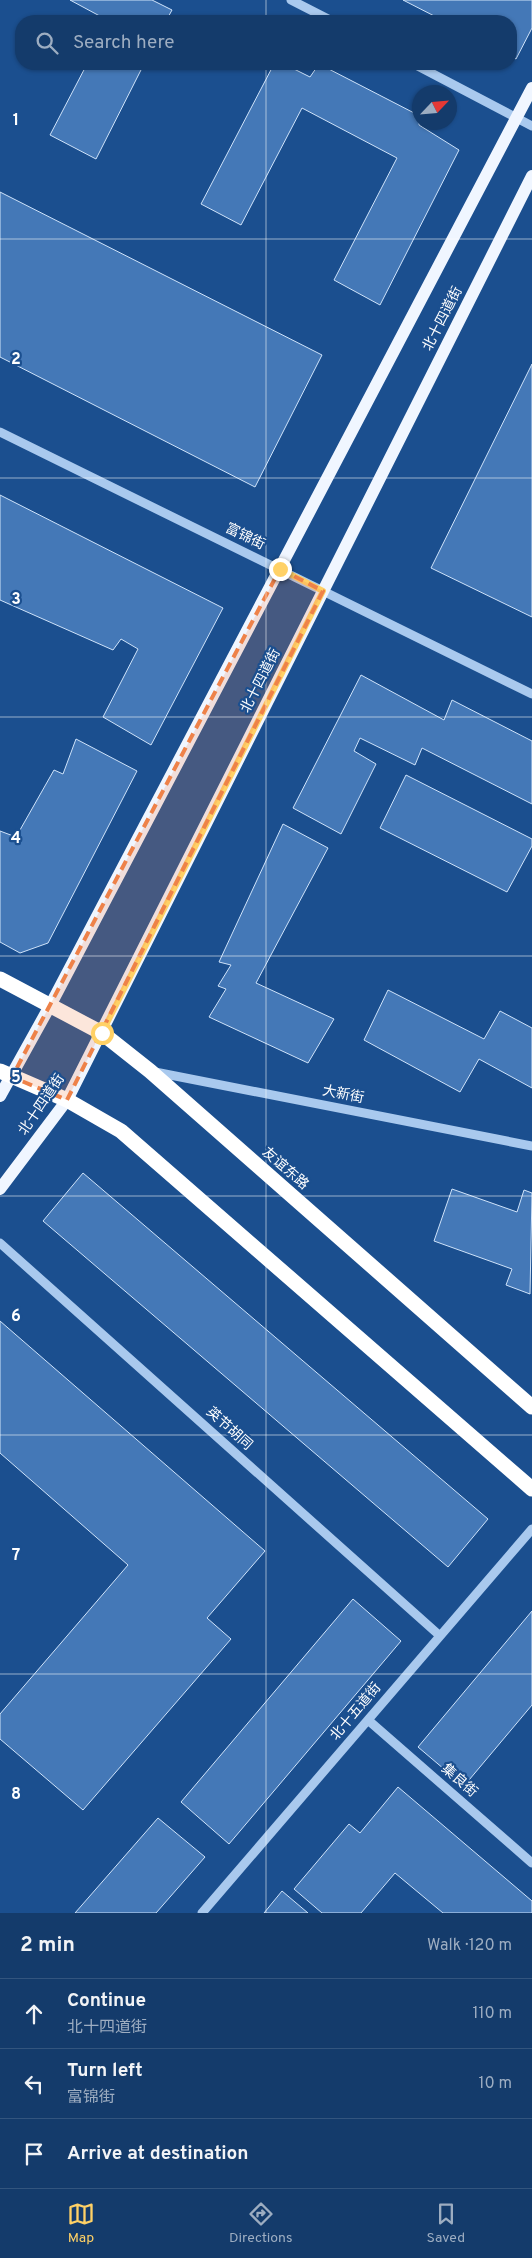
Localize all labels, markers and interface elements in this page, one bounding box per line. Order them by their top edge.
search box [15,15,517,70]
icon: search [33,29,61,57]
text: Search here [73,31,175,55]
north arrow [412,85,457,130]
text: 1 [13,111,19,131]
street label: 北十四道街 [419,284,466,354]
text: 2 [11,350,21,370]
street label: 富锦街 [222,520,268,554]
route end [269,558,292,581]
text: 3 [11,590,21,610]
street label: 北十四道街 [237,646,284,716]
text: 4 [11,829,21,849]
route start [91,1022,114,1045]
text: 5 [11,1068,21,1088]
street label: 北十四道街 [15,1071,69,1139]
street label: 大新街 [321,1083,365,1107]
street label: 友谊东路 [258,1144,312,1194]
text: 6 [11,1307,21,1327]
street label: 英节胡同 [203,1404,255,1454]
text: 7 [12,1546,20,1566]
street label: 北十五道街 [326,1679,385,1744]
street label: 集良街 [438,1761,480,1801]
text: 8 [11,1785,21,1805]
text: 2 min [20,1932,75,1959]
text: Walk · 120 m [427,1936,512,1956]
text: Continue [67,1989,146,2013]
icon: ahead [20,2000,48,2028]
text: 110 m [472,2004,512,2024]
text: 北十四道街 [67,2018,147,2038]
text: Turn left [67,2059,143,2083]
icon: left [20,2070,48,2098]
text: 10 m [478,2074,512,2094]
text: 富锦街 [67,2088,115,2108]
icon: arrive [20,2140,48,2168]
text: Arrive at destination [67,2142,248,2166]
tab: Map [67,2200,95,2247]
tab: Directions [229,2200,293,2247]
tab: Saved [427,2200,465,2247]

